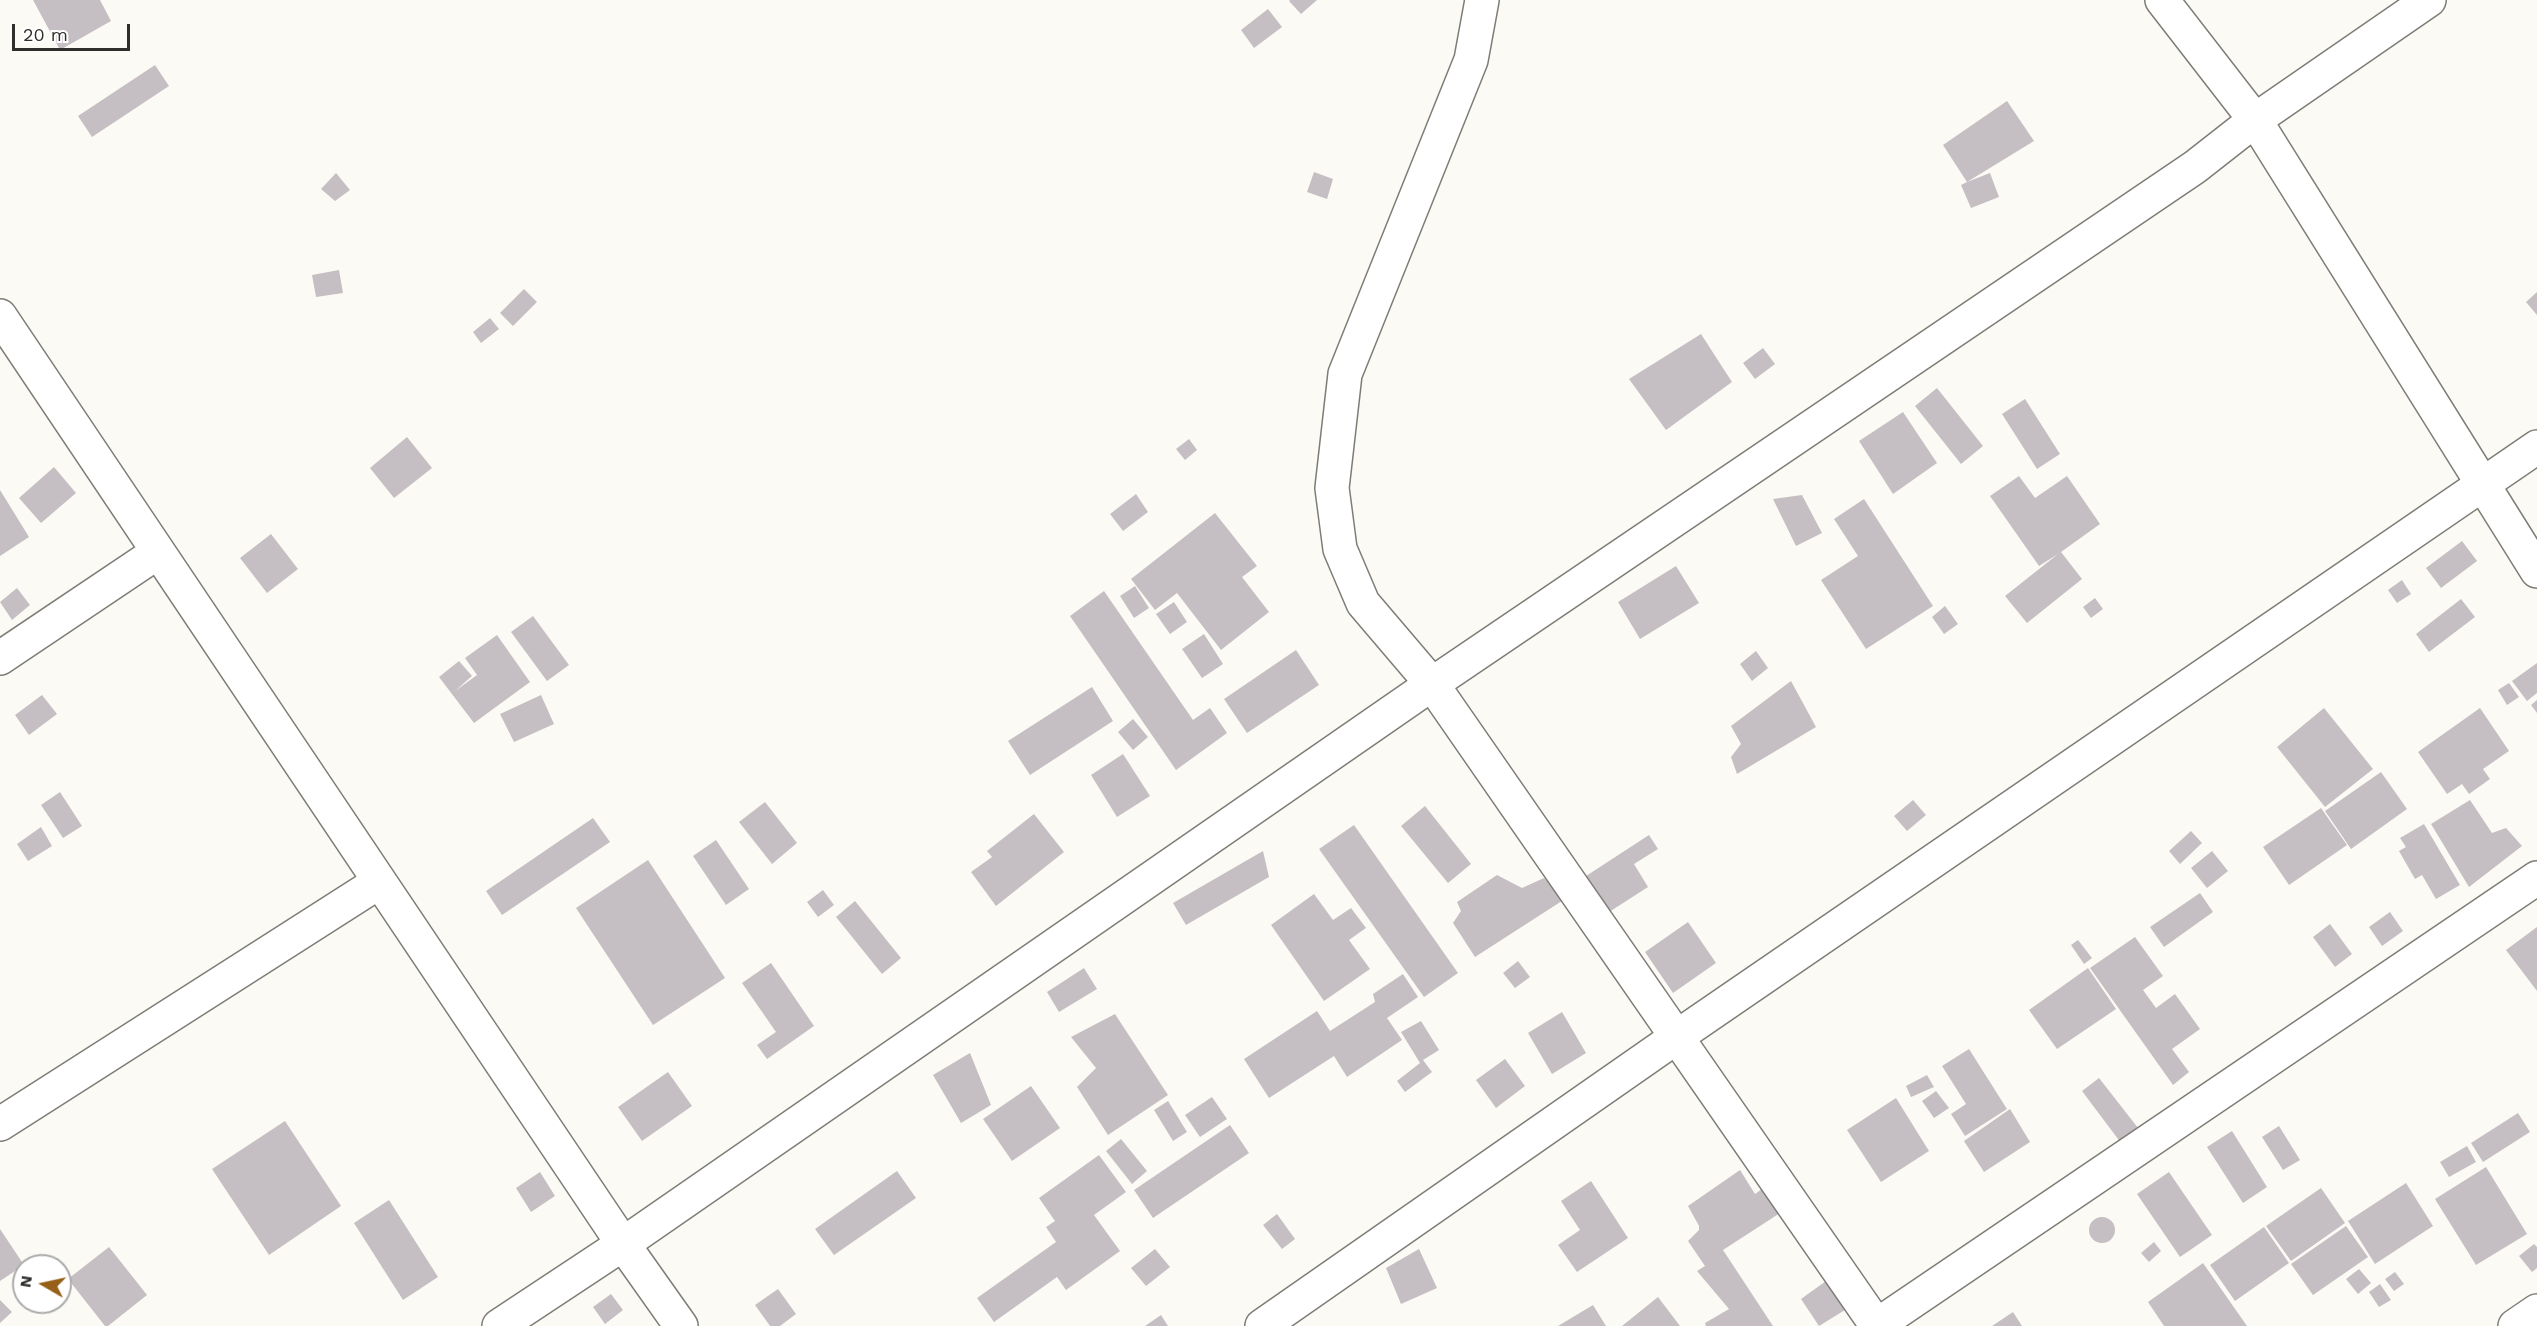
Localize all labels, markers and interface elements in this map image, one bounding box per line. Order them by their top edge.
scale bar [15,12,134,50]
text: 20 m [23,24,68,45]
north arrow [12,1254,72,1314]
text: N [15,1274,36,1289]

